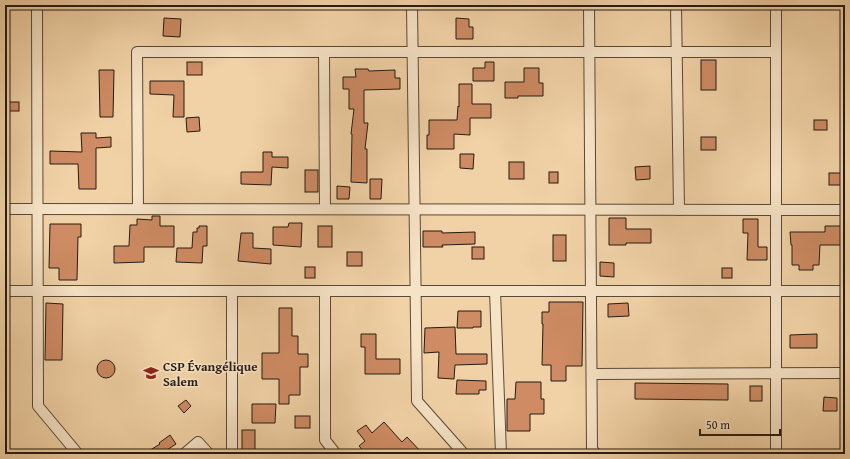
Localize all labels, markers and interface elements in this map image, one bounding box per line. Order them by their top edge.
place label: CSP Évangélique Salem [163,357,258,391]
school or university icon: CSP Évangélique Salem [142,364,160,382]
scale bar [700,411,780,437]
text: 50 m [706,416,730,433]

